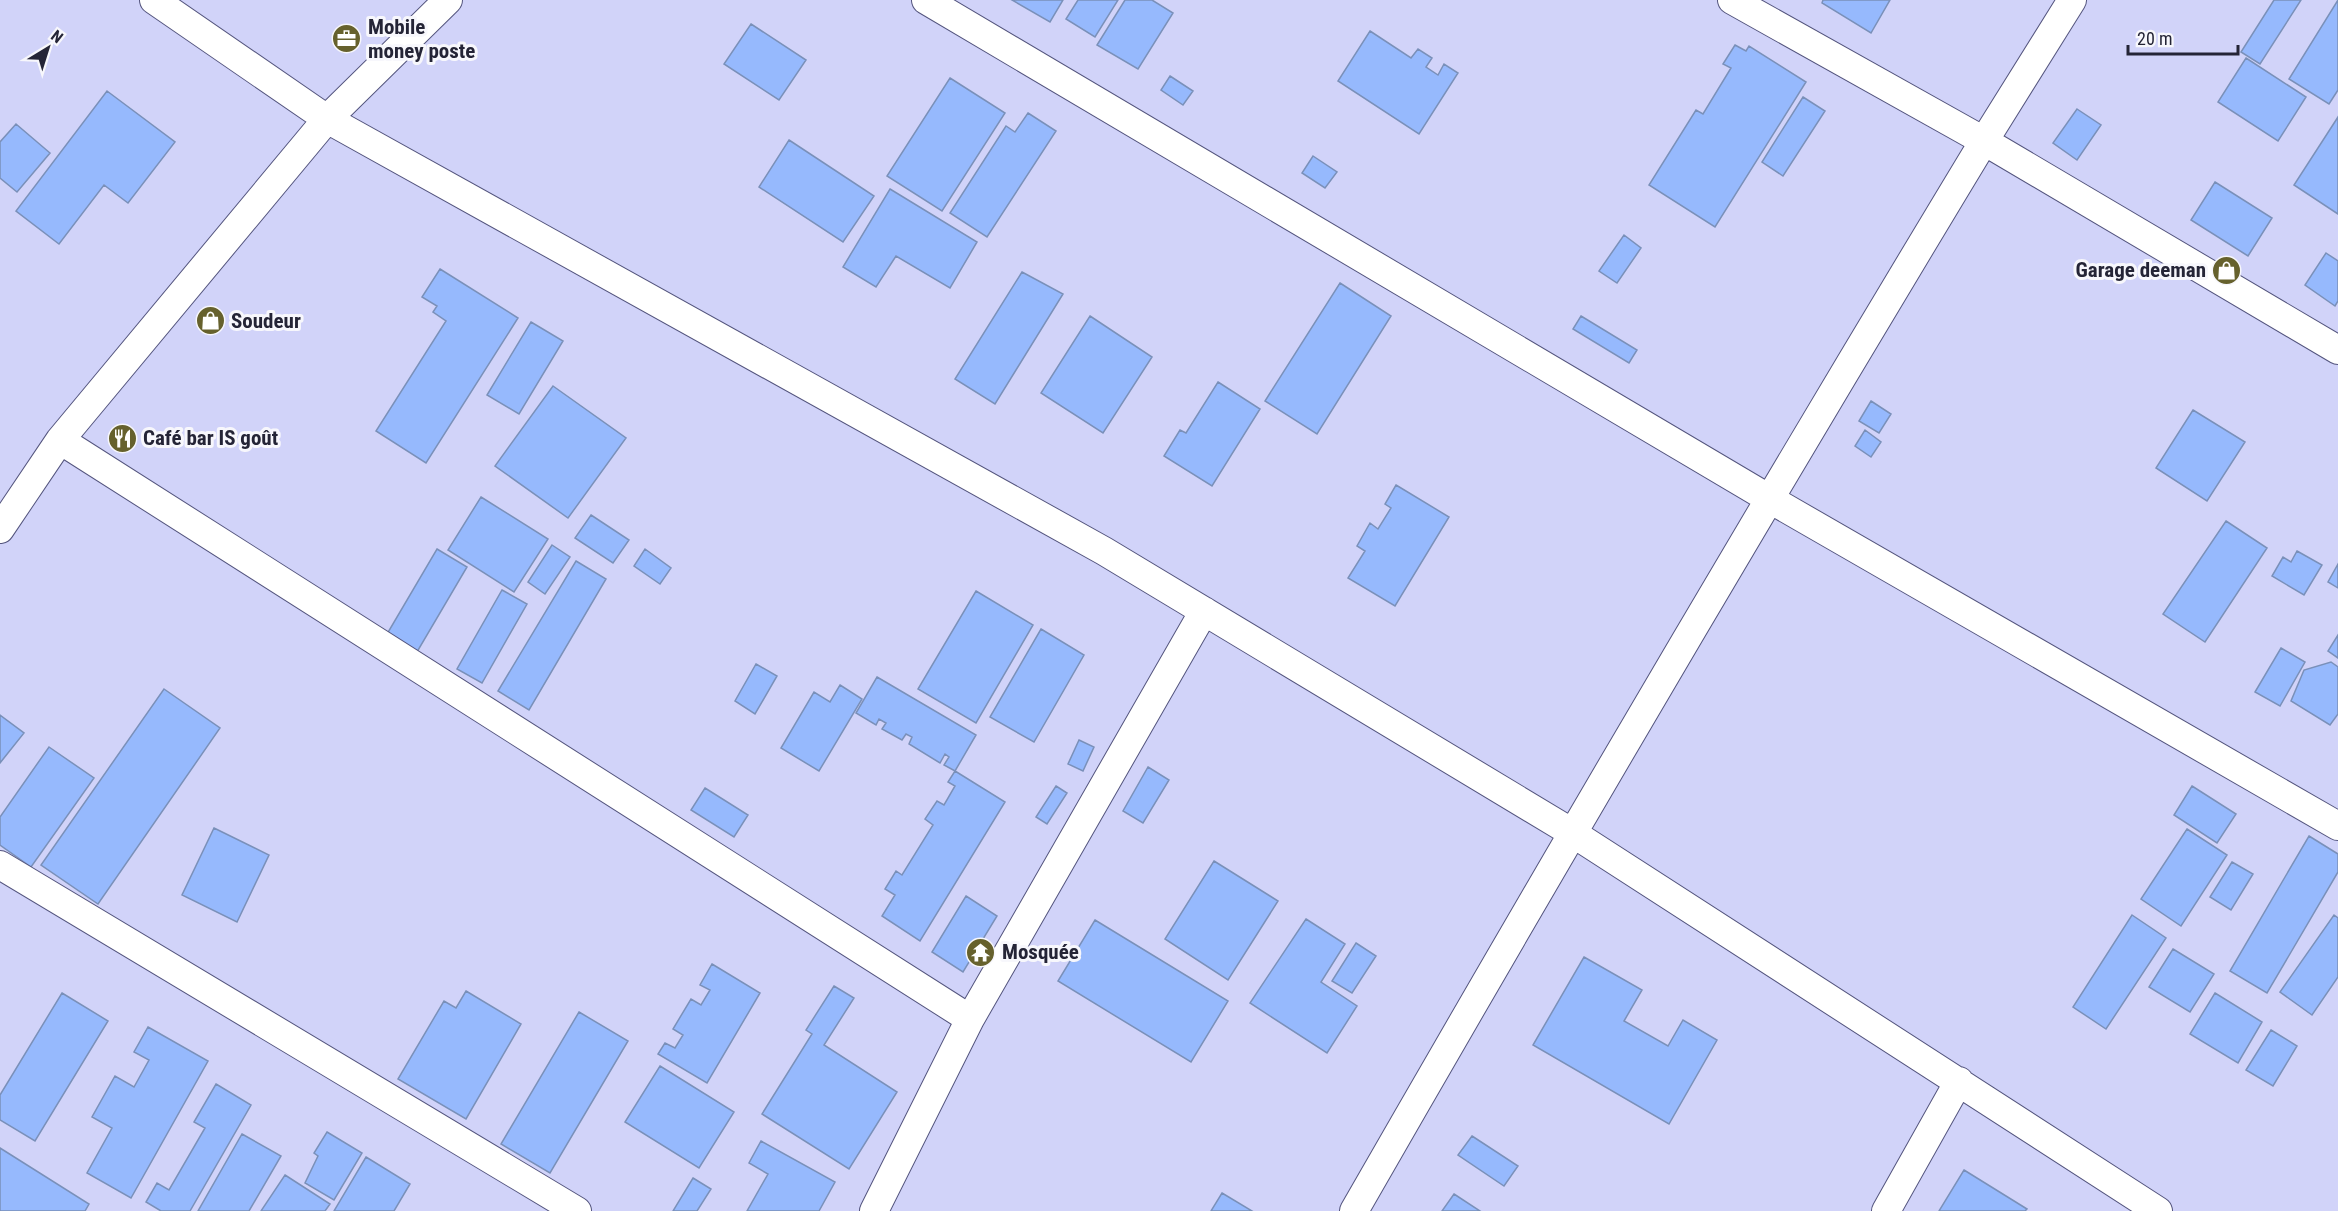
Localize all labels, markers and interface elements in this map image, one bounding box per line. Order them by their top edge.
place label: Mobile money poste [368,15,475,63]
north arrow [18,18,78,78]
scale bar [2128,18,2238,56]
office icon: Mobile money poste [331,23,363,55]
text: N [47,26,67,47]
text: 20 m [2137,28,2172,49]
shop icon: Garage deeman [2211,254,2243,286]
place label: Garage deeman [2076,258,2206,282]
shop icon: Soudeur [194,305,226,337]
place label: Soudeur [231,309,301,333]
restaurant icon: Café bar IS goût [106,422,138,454]
place label: Café bar IS goût [143,426,278,450]
temple icon: Mosquée [965,936,997,968]
place label: Mosquée [1002,940,1079,964]

